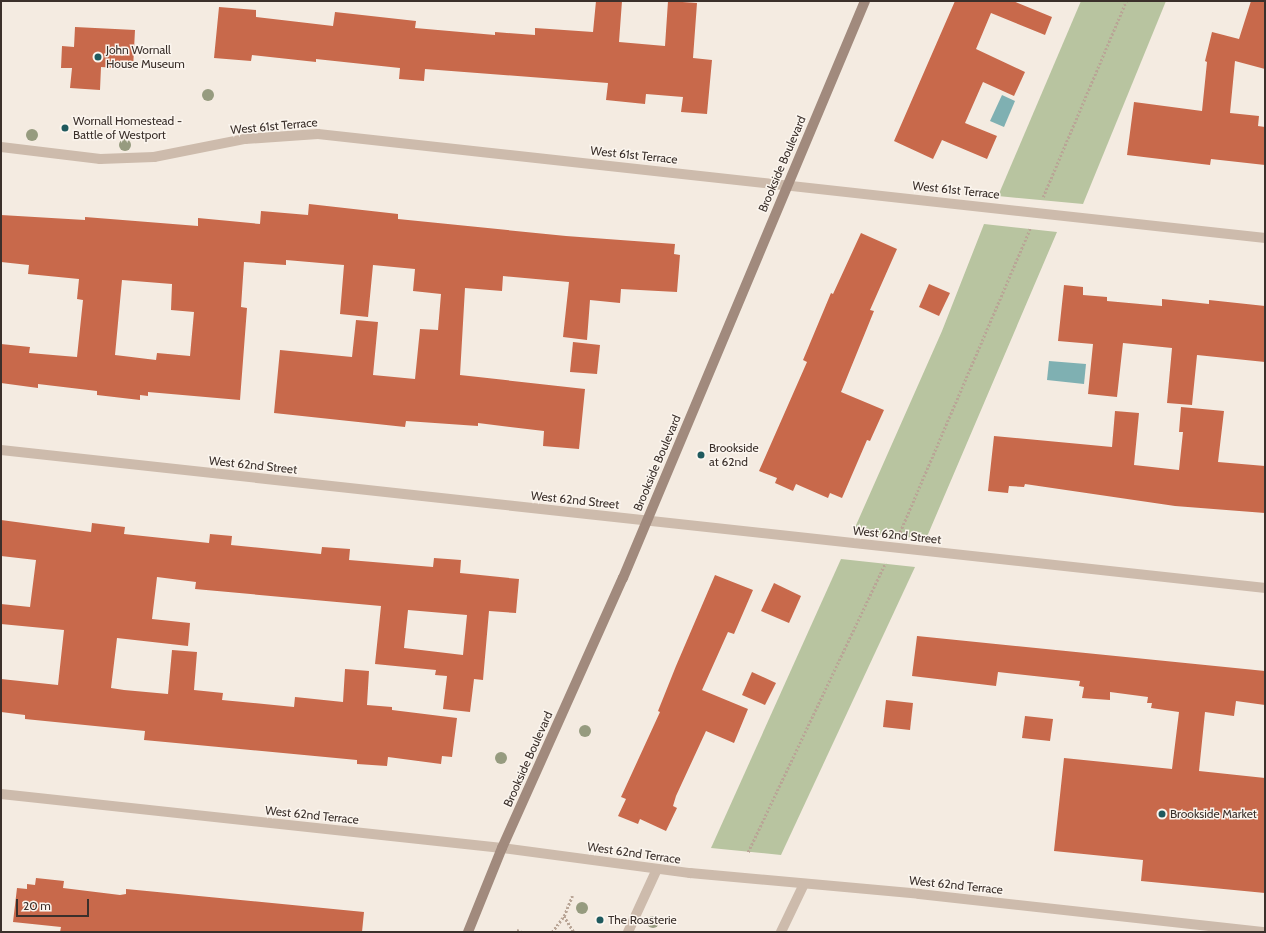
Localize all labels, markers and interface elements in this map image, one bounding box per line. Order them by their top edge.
place label: John Wornall House Museum [106,43,185,71]
marker: John Wornall House Museum [93,52,103,62]
place label: Wornall Homestead - Battle of Westport [73,114,182,142]
street label: Brookside Boulevard [755,114,809,214]
street label: West 61st Terrace [230,115,318,137]
marker: Wornall Homestead - Battle of Westport [60,123,70,133]
street label: West 61st Terrace [590,143,678,167]
street label: West 61st Terrace [912,178,1000,202]
street label: Brookside Boulevard [630,413,684,513]
place label: Brookside at 62nd [709,441,759,469]
marker: Brookside at 62nd [696,450,706,460]
street label: West 62nd Street [208,453,298,477]
street label: West 62nd Street [530,488,620,512]
street label: West 62nd Street [852,523,942,547]
street label: Brookside Boulevard [500,709,556,809]
street label: West 62nd Terrace [264,803,360,827]
place label: Brookside Market [1170,807,1257,821]
marker: Brookside Market [1157,809,1167,819]
street label: West 62nd Terrace [586,839,682,867]
street label: West 62nd Terrace [908,873,1004,897]
scale bar [18,891,91,917]
text: 20 m [23,898,51,913]
place label: The Roasterie [608,913,677,927]
marker: The Roasterie [595,915,605,925]

